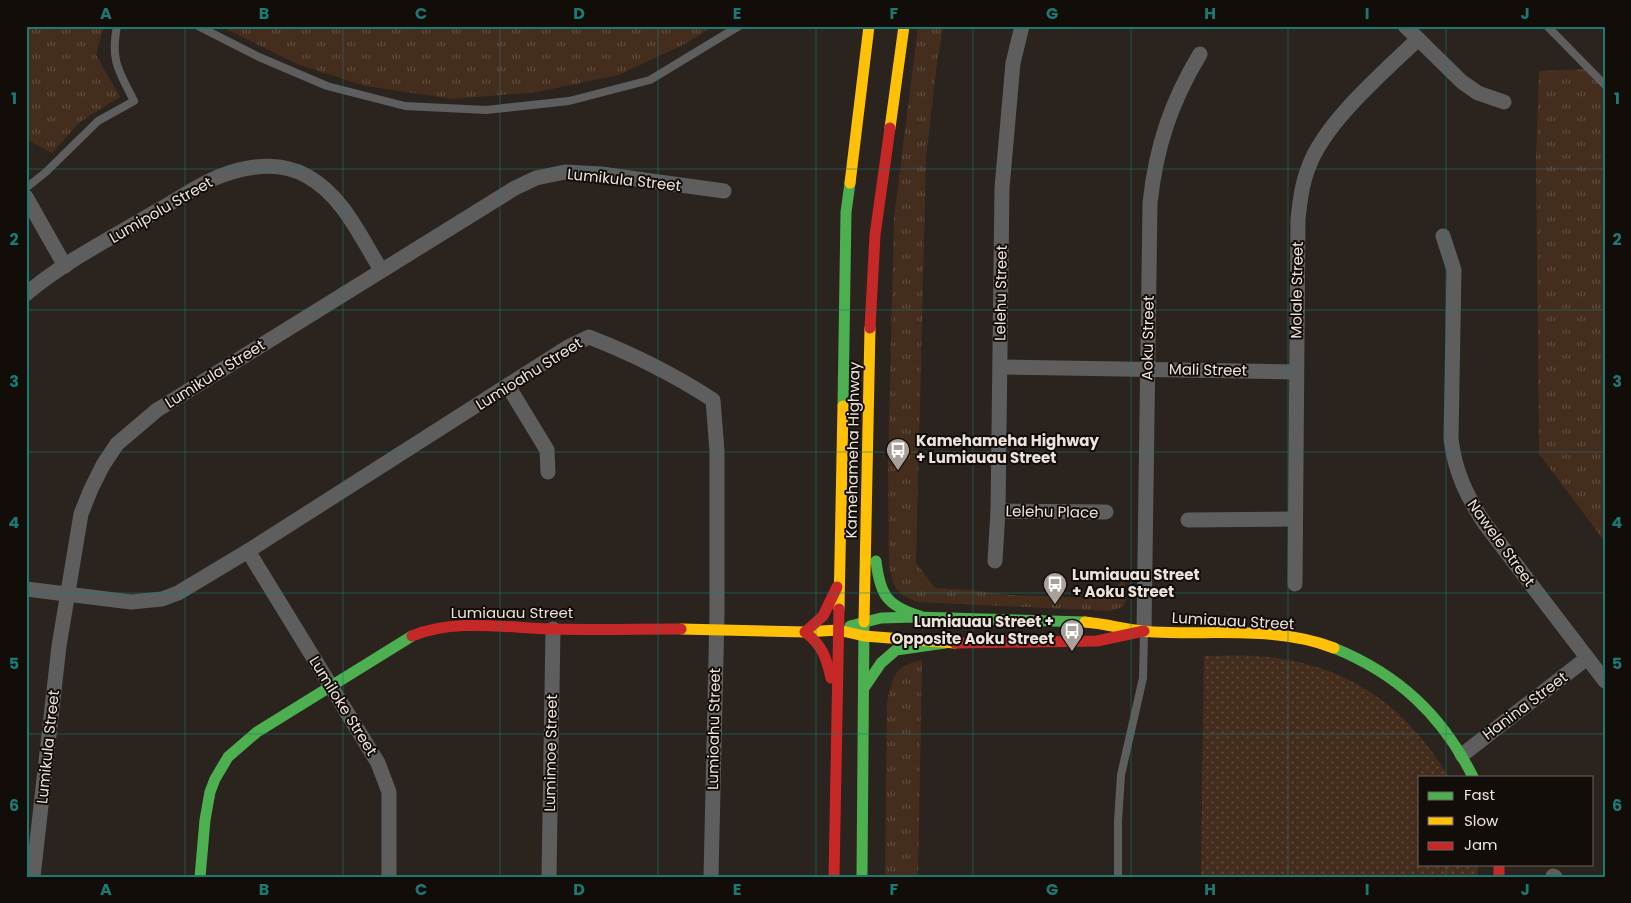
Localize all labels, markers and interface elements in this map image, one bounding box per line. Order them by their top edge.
text: A [100,2,112,25]
text: B [259,2,269,25]
text: C [415,2,427,25]
text: D [573,2,585,25]
text: E [733,2,741,25]
text: F [890,2,899,25]
text: G [1046,2,1058,25]
text: H [1204,2,1216,25]
text: I [1365,2,1369,25]
text: J [1520,2,1530,25]
text: 1 [11,87,17,110]
text: 1 [1614,87,1620,110]
street label: Lumikula Street [566,163,682,196]
street label: Lumipolu Street [105,171,216,248]
text: 2 [9,228,19,251]
text: 2 [1612,228,1622,251]
street label: Molale Street [1285,241,1308,339]
street label: Lelehu Street [989,245,1012,341]
street label: Aoku Street [1136,295,1159,381]
street label: Lumioahu Street [471,332,586,415]
street label: Lumikula Street [161,334,269,413]
street label: Mali Street [1169,358,1247,381]
street label: Kamehameha Highway [840,361,865,539]
text: 3 [9,370,19,393]
text: 3 [1612,370,1622,393]
place label: Kamehameha Highway + Lumiauau Street [916,430,1100,468]
bus stop icon: Kamehameha Highway + Lumiauau Street [885,437,911,471]
street label: Nawele Street [1463,495,1540,591]
street label: Lelehu Place [1005,500,1099,523]
text: 4 [9,511,20,534]
text: 4 [1612,511,1623,534]
place label: Lumiauau Street + Aoku Street [1072,564,1200,602]
bus stop icon: Lumiauau Street + Aoku Street [1042,571,1068,605]
street label: Lumiauau Street [451,602,573,623]
street label: Lumiauau Street [1171,607,1295,634]
place label: Lumiauau Street + Opposite Aoku Street [892,611,1054,649]
bus stop icon: Lumiauau Street + Opposite Aoku Street [1059,618,1085,652]
text: 5 [9,652,19,675]
street label: Lumiloke Street [304,652,382,759]
text: 5 [1612,652,1622,675]
street label: Hanina Street [1478,667,1572,745]
street label: Lumioahu Street [702,668,725,790]
street label: Lumikula Street [31,689,64,805]
street label: Lumimoe Street [539,694,562,812]
legend [1418,776,1594,866]
text: Fast [1464,784,1495,805]
text: 6 [9,794,19,817]
text: 6 [1612,794,1622,817]
text: Slow [1464,810,1499,831]
text: Jam [1464,834,1498,855]
text: A [100,878,112,901]
text: B [259,878,269,901]
text: C [415,878,427,901]
text: D [573,878,585,901]
text: E [733,878,741,901]
text: F [890,878,899,901]
text: G [1046,878,1058,901]
text: H [1204,878,1216,901]
text: I [1365,878,1369,901]
text: J [1520,878,1530,901]

